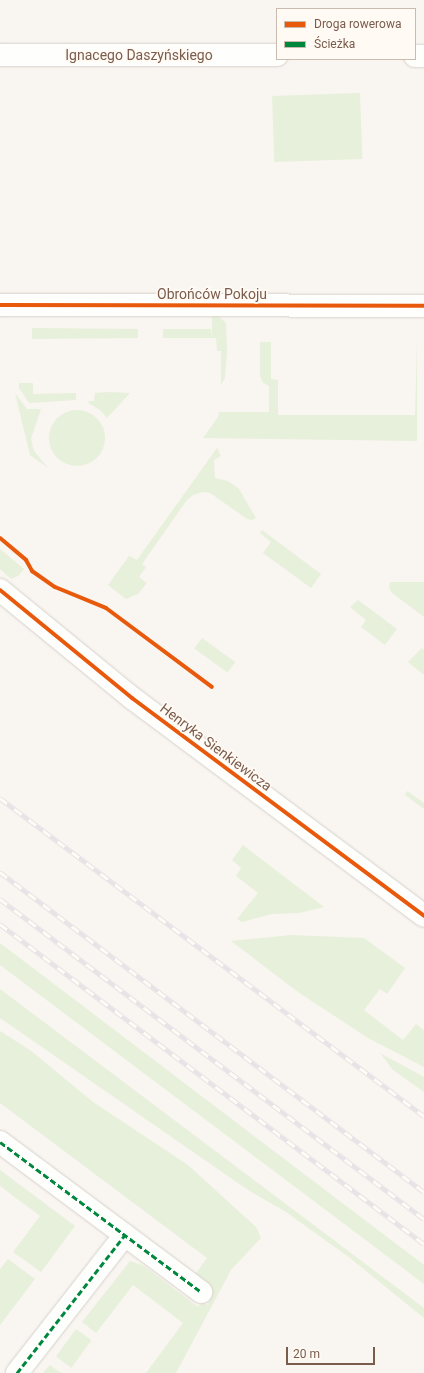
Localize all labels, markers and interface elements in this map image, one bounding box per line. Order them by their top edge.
legend [276,8,416,60]
text: Droga rowerowa [314,17,401,31]
text: Ścieżka [314,37,355,51]
street label: Ignacego Daszyńskiego [65,47,213,63]
street label: Obrońców Pokoju [157,286,267,302]
street label: Henryka Sienkiewicza [157,700,275,794]
scale bar [288,1339,377,1365]
text: 20 m [293,1347,320,1361]

